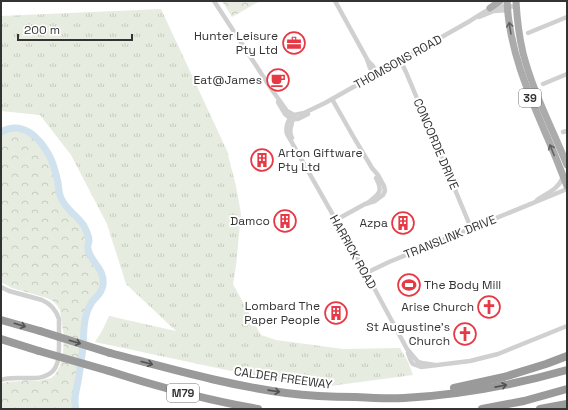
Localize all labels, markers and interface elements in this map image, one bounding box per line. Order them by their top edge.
scale bar [18,16,132,42]
one-way arrow [506,21,514,34]
text: 200 m [24,22,60,38]
place label: Hunter Leisure Pty Ltd [194,28,278,58]
office icon: Hunter Leisure Pty Ltd [281,30,307,56]
street label: THOMSONS ROAD [351,31,445,93]
cafe icon: Eat@James [265,67,291,93]
place label: Eat@James [193,72,262,88]
road number: 39 [519,89,541,107]
street label: CONCORDE DRIVE [410,96,462,192]
place label: Arton Giftware Pty Ltd [278,145,363,175]
one-way arrow [548,145,556,157]
building icon: Arton Giftware Pty Ltd [249,147,275,173]
building icon: Damco [272,208,298,234]
building icon: Azpa [390,210,416,236]
street label: TRANSLINK DRIVE [402,211,499,263]
street label: HARRICK ROAD [326,212,380,292]
place label: Damco [230,213,270,229]
place label: Azpa [360,215,388,231]
sports icon: The Body Mill [396,272,422,298]
place label: The Body Mill [424,277,501,293]
church icon: Arise Church [476,294,502,320]
place label: Lombard The Paper People [244,298,320,328]
place label: Arise Church [401,299,474,315]
building icon: Lombard The Paper People [323,300,349,326]
place label: St Augustine's Church [366,319,450,349]
church icon: St Augustine's Church [452,321,478,347]
one-way arrow [14,322,26,330]
one-way arrow [68,339,81,346]
one-way arrow [141,360,154,367]
street label: CALDER FREEWAY [233,363,334,393]
one-way arrow [494,382,507,390]
road number: M79 [167,384,199,402]
one-way arrow [267,387,280,395]

